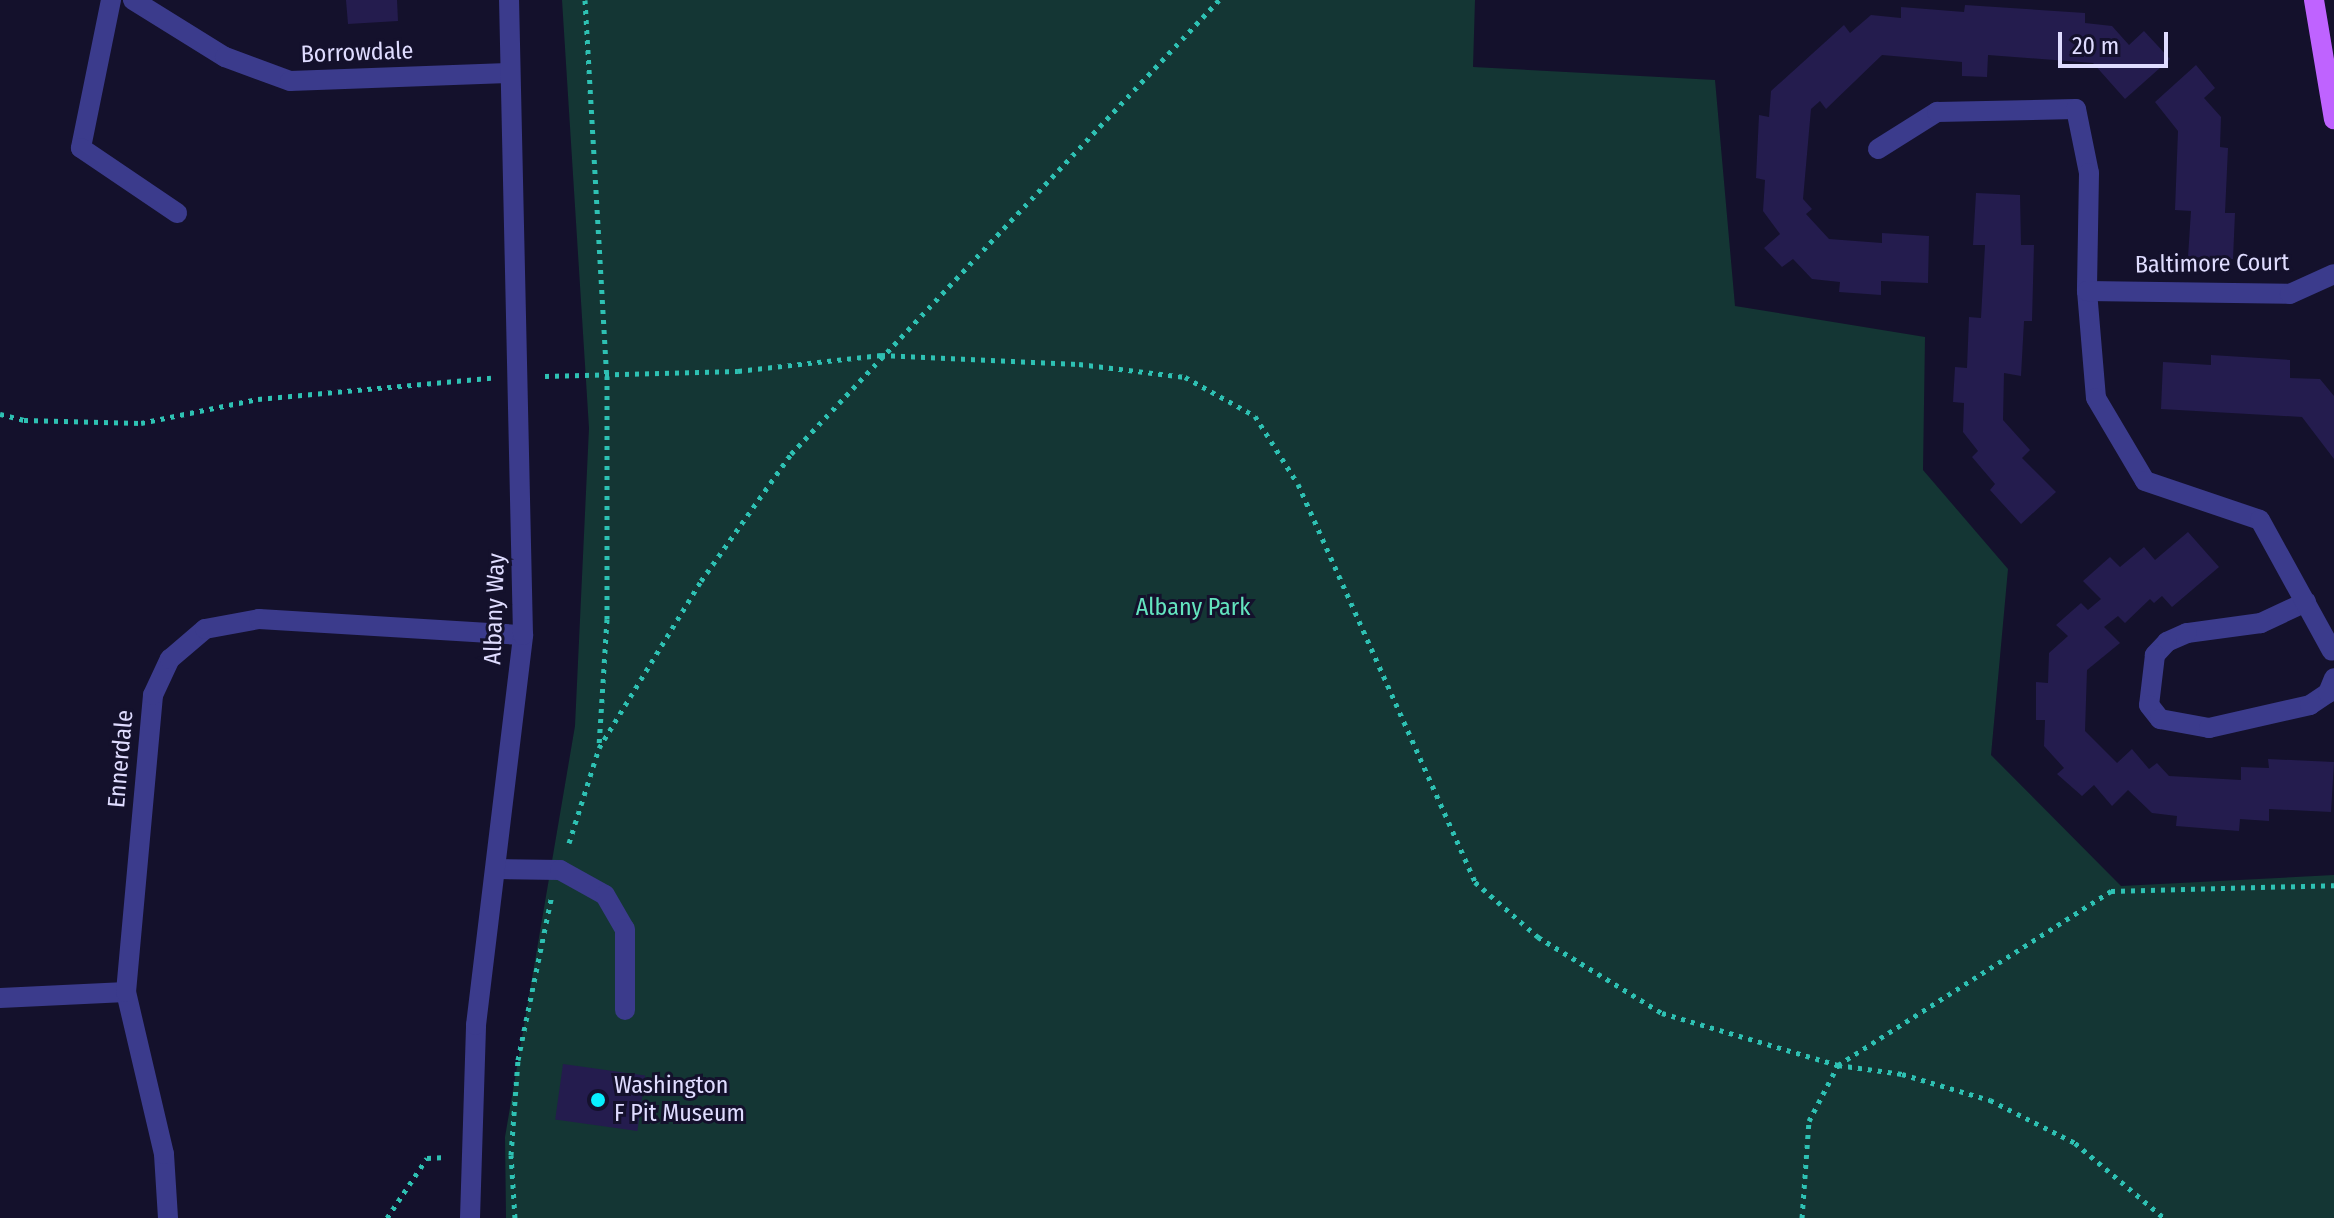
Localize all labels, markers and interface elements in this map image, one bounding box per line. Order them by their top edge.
scale bar [2062,16,2172,66]
text: 20 m [2072,32,2119,60]
street label: Borrowdale [300,37,414,69]
street label: Baltimore Court [2135,248,2289,280]
street label: Albany Way [479,553,511,665]
park label: Albany Park [1136,594,1250,622]
street label: Ennerdale [102,709,140,809]
place label: Washington F Pit Museum [614,1072,745,1128]
marker: Washington F Pit Museum [589,1091,607,1109]

